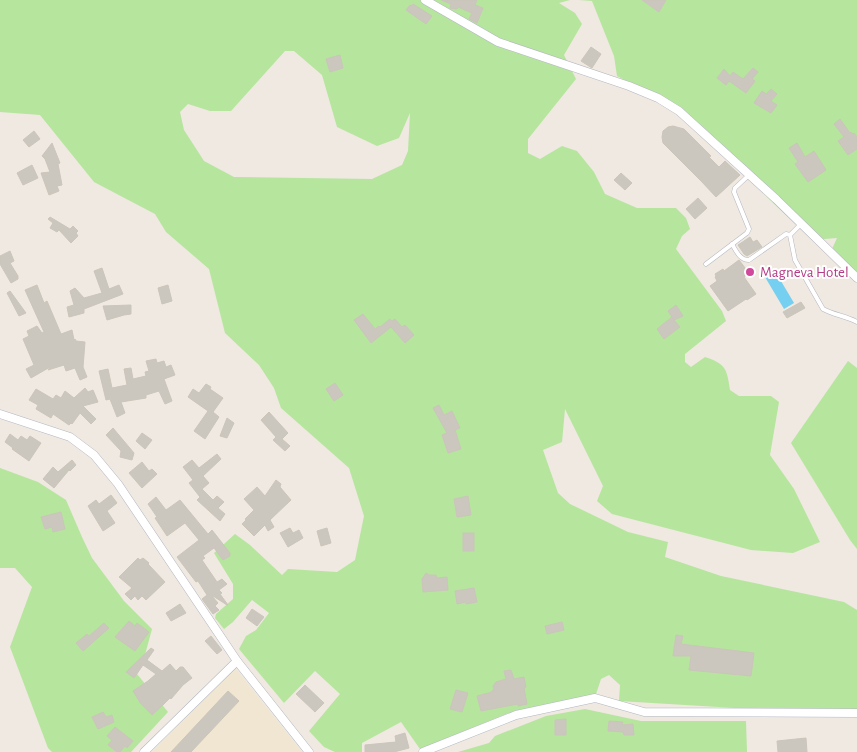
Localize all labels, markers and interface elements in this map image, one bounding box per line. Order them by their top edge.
place label: Magneva Hotel [760,265,849,280]
marker: Magneva Hotel [744,266,756,278]

